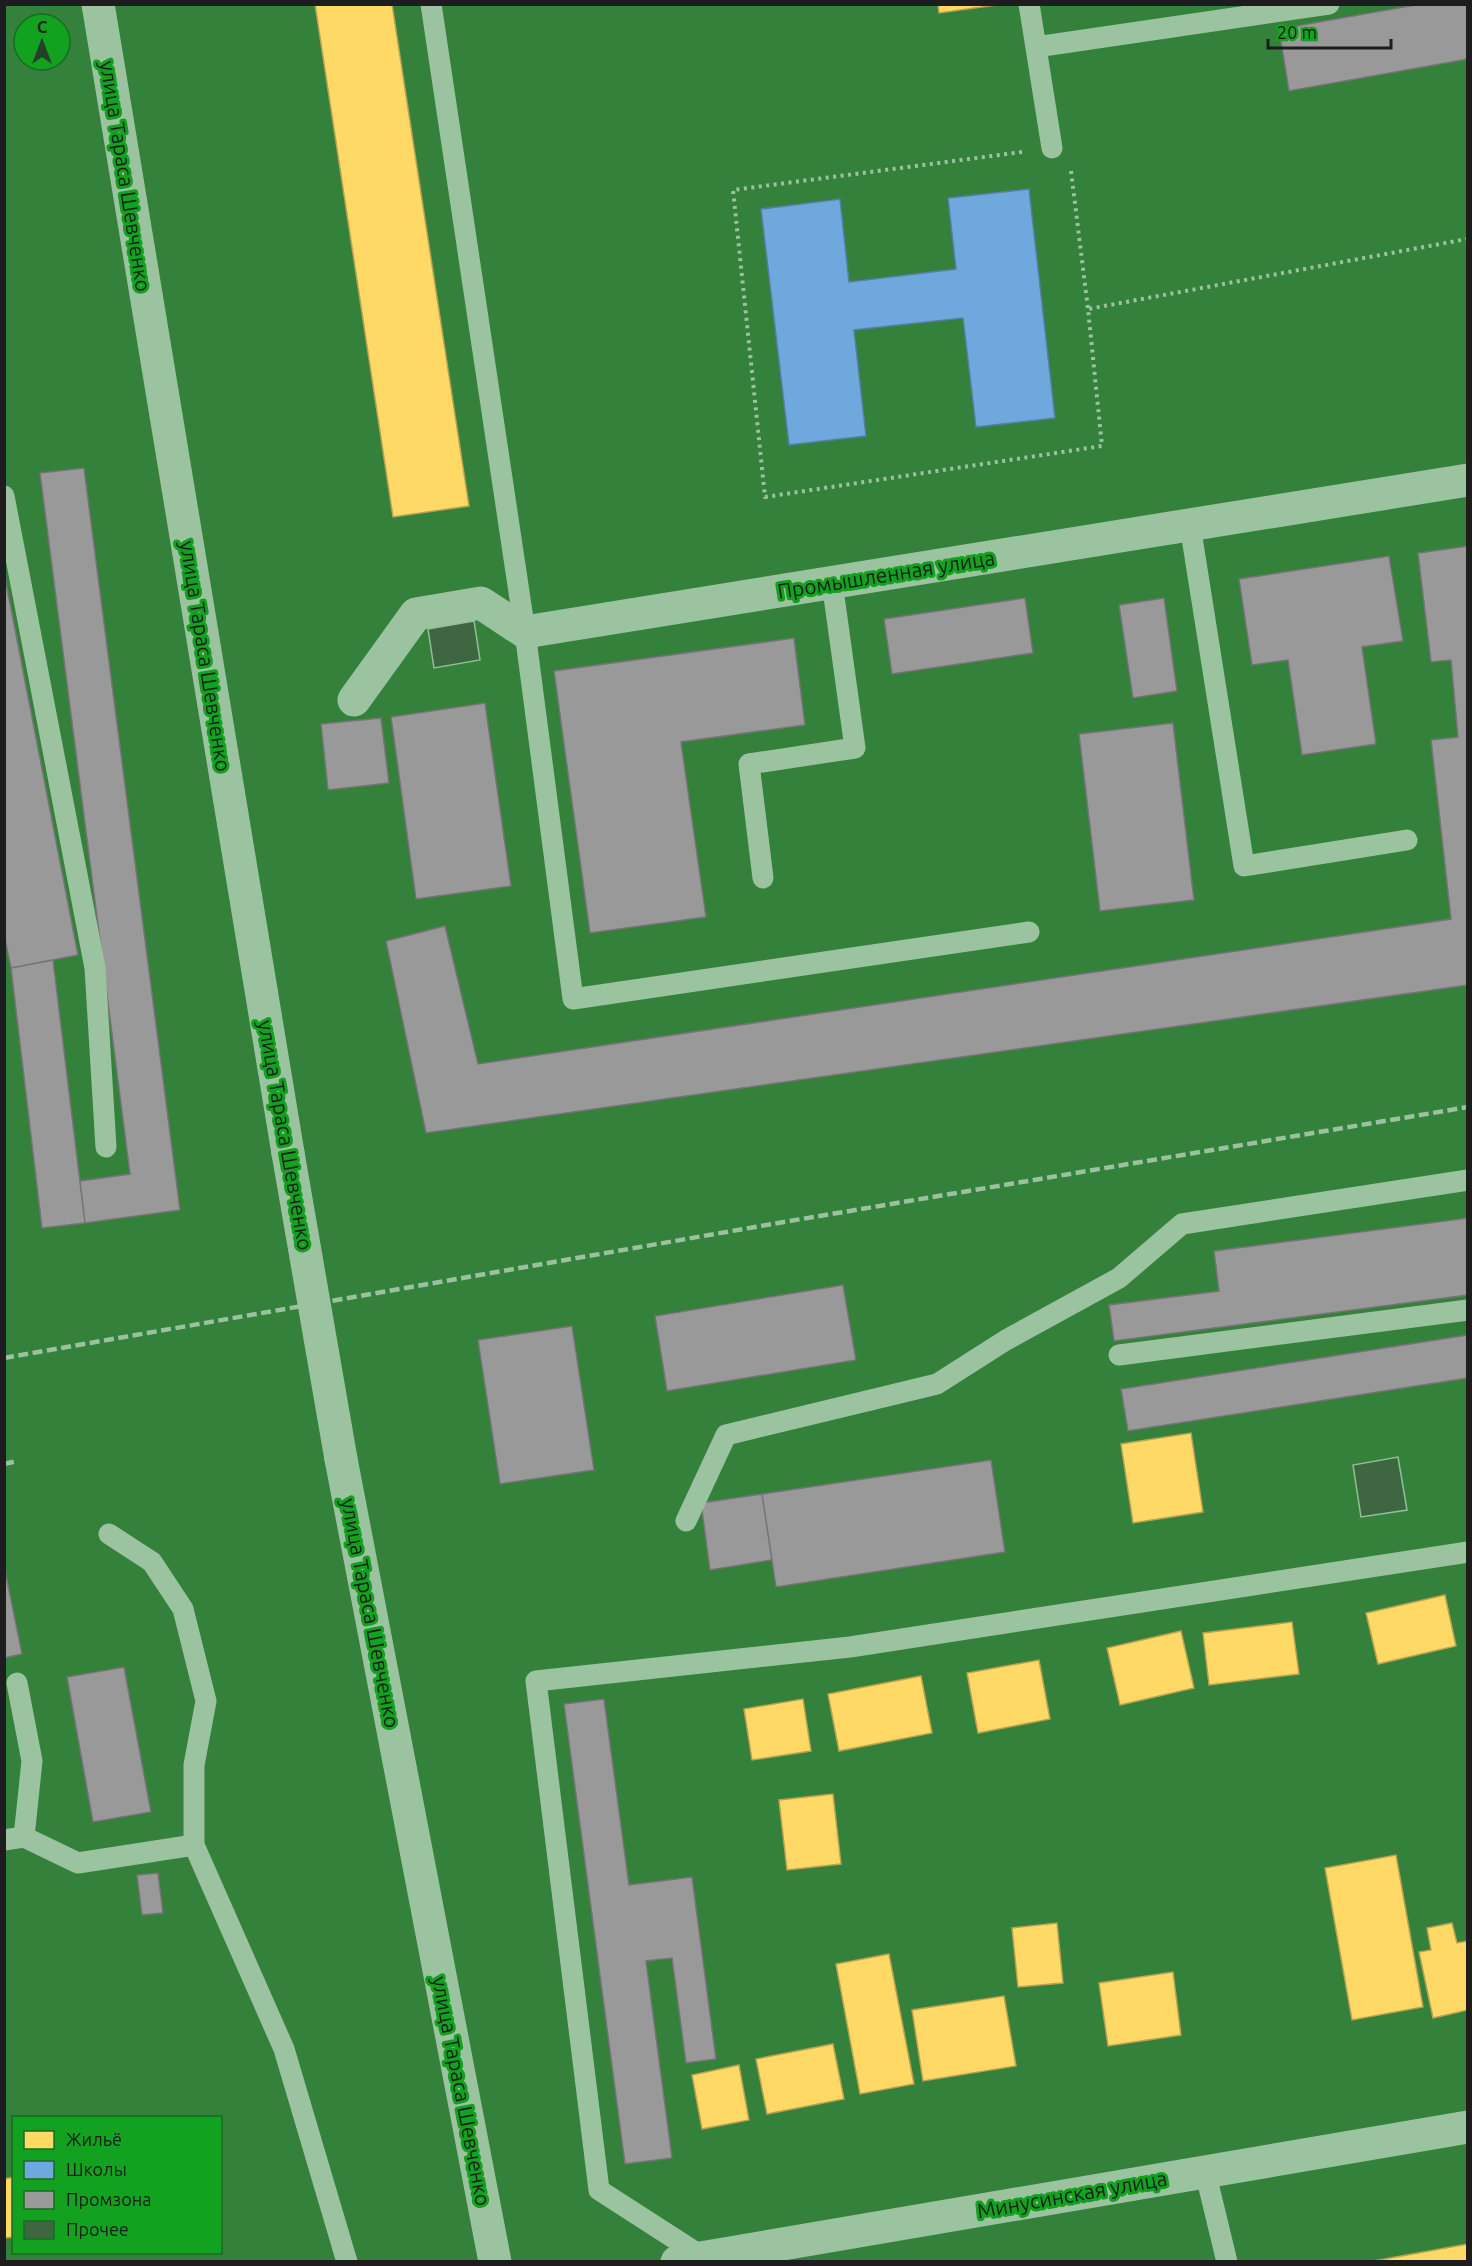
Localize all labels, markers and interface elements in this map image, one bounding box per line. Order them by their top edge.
north arrow [12,12,72,72]
scale bar [1268,12,1391,50]
text: С [37,18,47,36]
text: 20 m [1277,22,1317,42]
street label: улица Тараса Шевченко [96,59,156,293]
street label: улица Тараса Шевченко [176,539,236,773]
street label: Промышленная улица [776,545,996,603]
street label: улица Тараса Шевченко [254,1018,318,1252]
street label: улица Тараса Шевченко [337,1496,405,1730]
street label: улица Тараса Шевченко [428,1974,496,2208]
legend [12,2116,222,2254]
text: Жильё [66,2129,122,2149]
text: Школы [66,2159,127,2179]
street label: Минусинская улица [975,2165,1169,2223]
text: Промзона [66,2189,151,2209]
text: Прочее [66,2219,129,2239]

